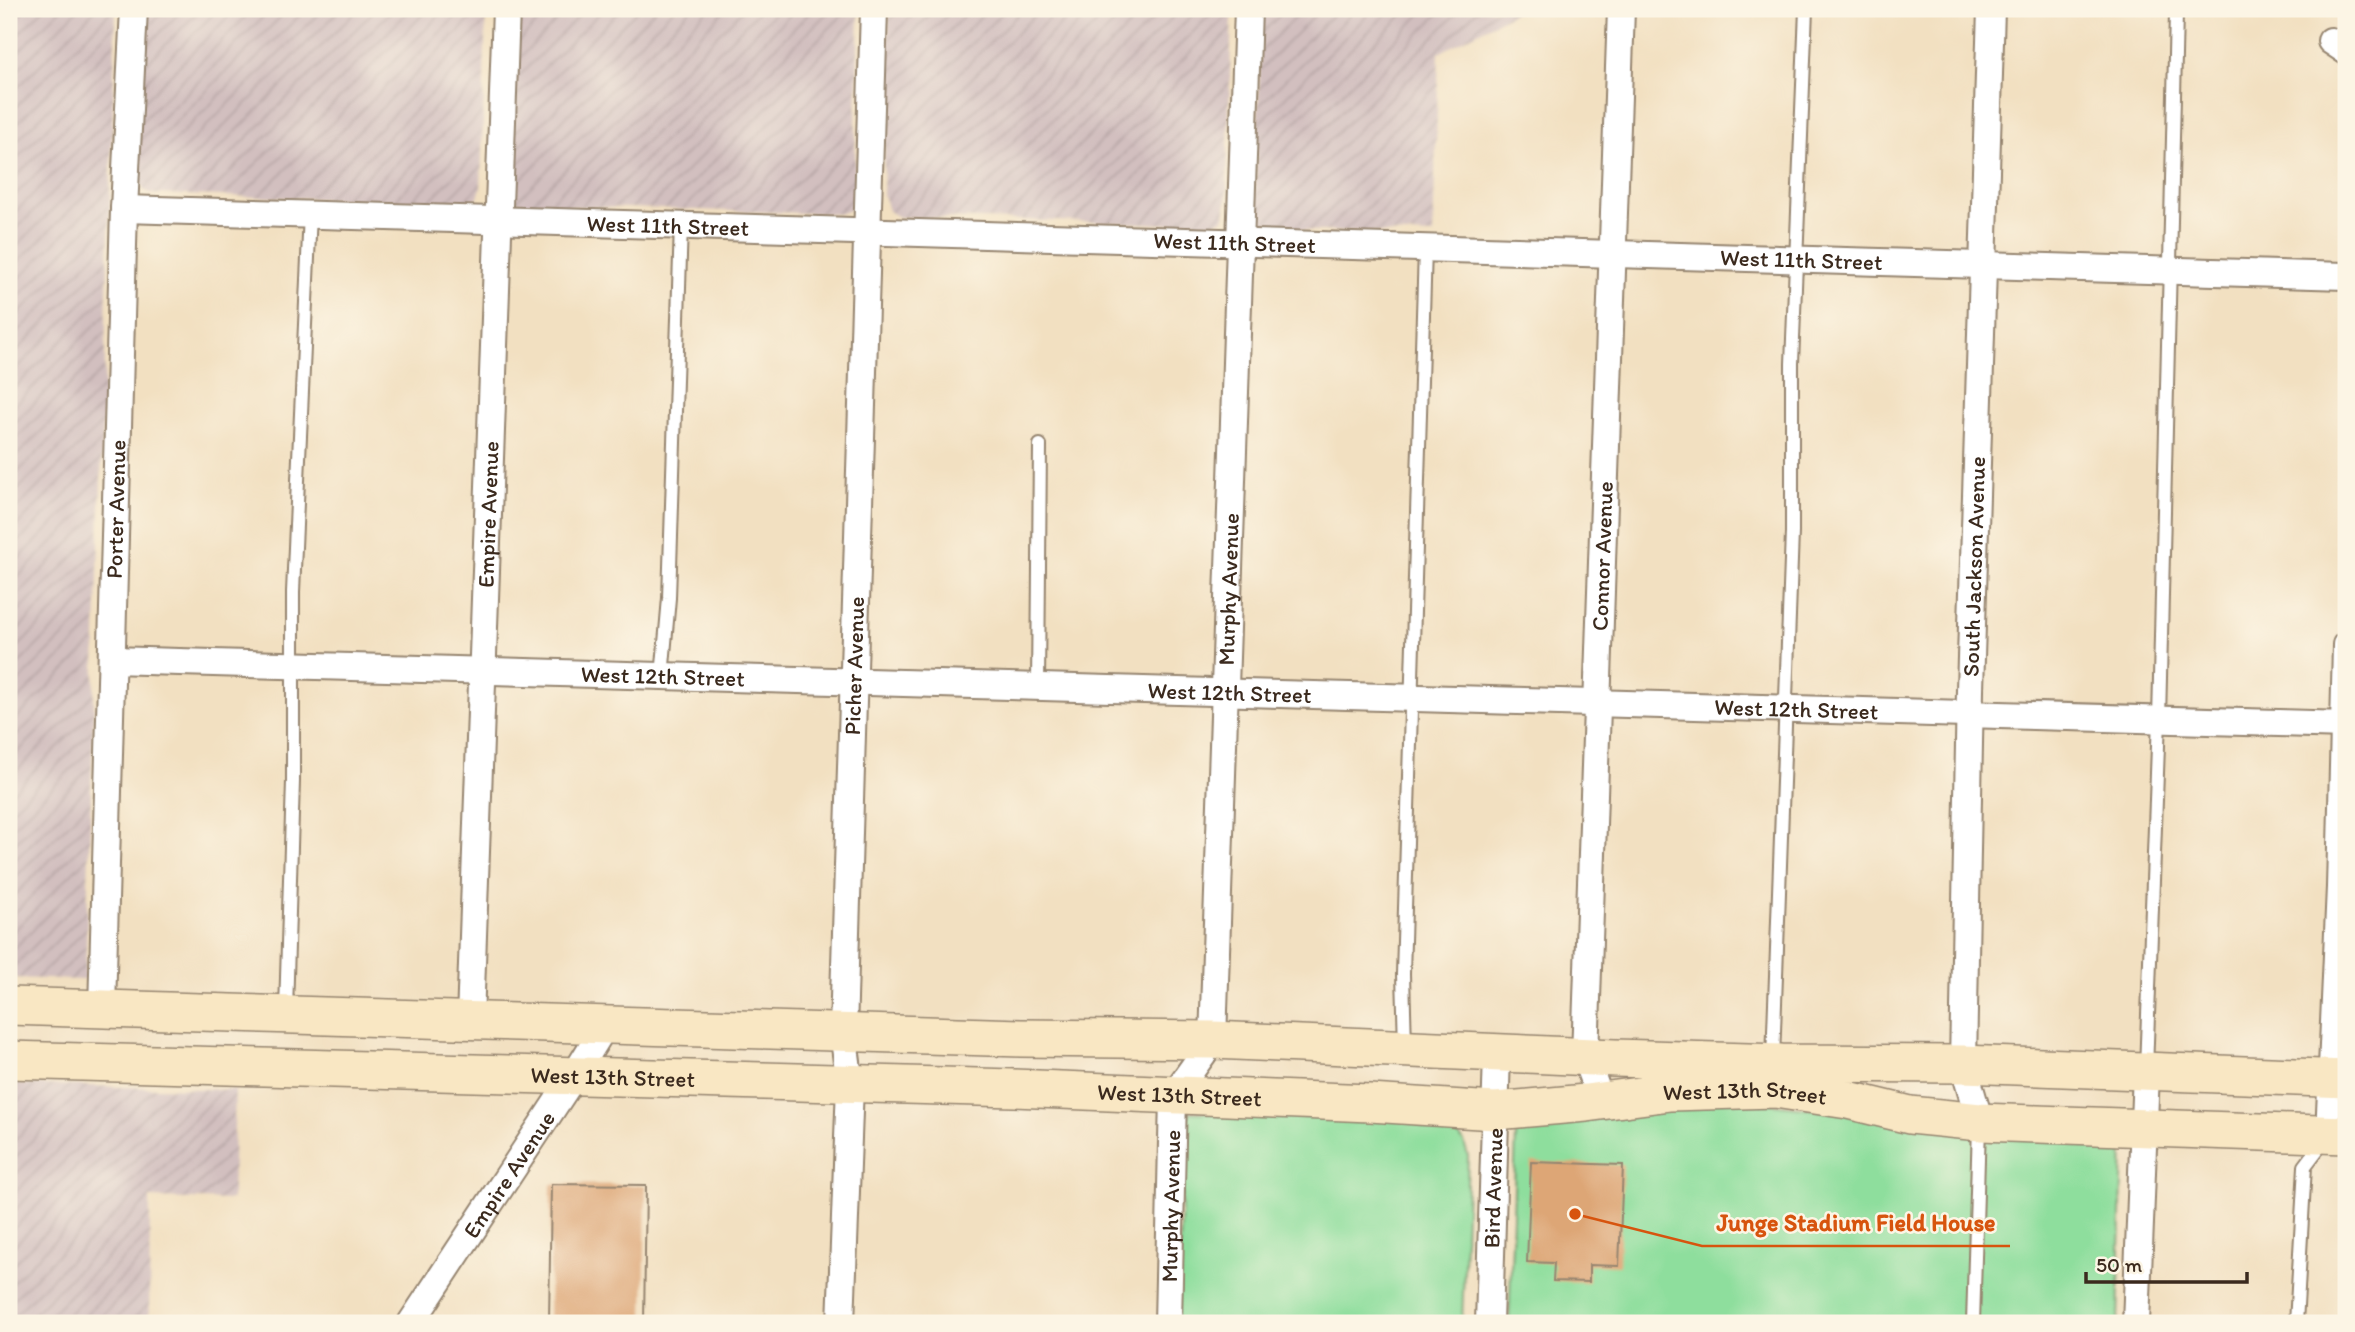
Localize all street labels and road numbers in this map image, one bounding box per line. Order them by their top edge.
street label: West 11th Street [586,209,750,242]
street label: West 11th Street [1153,226,1316,259]
street label: West 11th Street [1719,243,1883,276]
street label: Porter Avenue [100,439,132,579]
street label: Empire Avenue [471,441,505,588]
street label: South Jackson Avenue [1956,456,1991,677]
street label: Connor Avenue [1586,481,1619,632]
street label: Murphy Avenue [1212,512,1245,666]
street label: Picher Avenue [838,596,870,736]
street label: West 12th Street [580,660,745,692]
street label: West 12th Street [1147,676,1312,709]
street label: West 12th Street [1714,693,1879,725]
street label: West 13th Street [530,1061,695,1093]
street label: West 13th Street [1662,1075,1829,1111]
street label: West 13th Street [1097,1078,1262,1112]
street label: Empire Avenue [457,1106,561,1243]
street label: Bird Avenue [1477,1127,1509,1249]
street label: Murphy Avenue [1155,1129,1186,1283]

